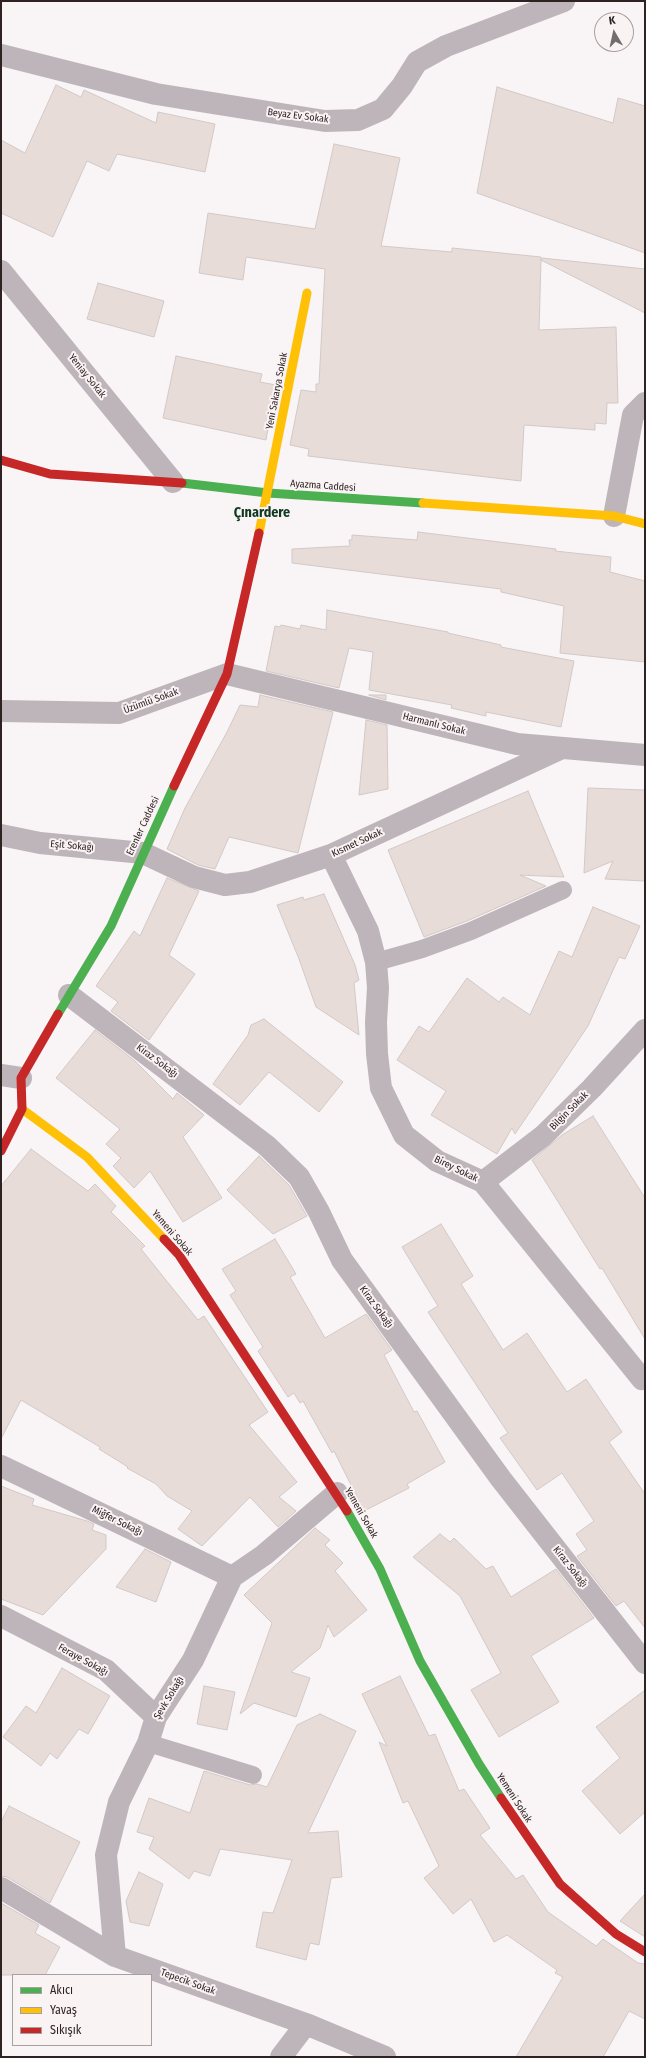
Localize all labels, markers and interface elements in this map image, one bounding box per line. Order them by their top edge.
north arrow [594,12,634,52]
text: K [608,14,616,28]
street label: Beyaz Ev Sokak [267,106,329,126]
street label: Yeniay Sokak [66,352,108,400]
street label: Yeni Sakarya Sokak [264,352,290,430]
street label: Ayazma Caddesi [290,478,356,494]
district label: Çınardere [234,505,290,521]
street label: Üzümlü Sokak [122,686,180,716]
street label: Harmanlı Sokak [401,710,467,738]
street label: Erenler Caddesi [124,795,162,857]
street label: Kısmet Sokak [330,826,384,860]
street label: Eşit Sokağı [50,838,94,854]
street label: Kiraz Sokağı [134,1041,180,1081]
street label: Bilgin Sokak [547,1089,591,1133]
street label: Birey Sokak [432,1153,480,1185]
street label: Yemeni Sokak [149,1208,195,1258]
street label: Kiraz Sokağı [357,1284,395,1330]
street label: Yemeni Sokak [342,1486,380,1540]
street label: Miğfer Sokağı [90,1504,144,1538]
street label: Kiraz Sokağı [550,1544,590,1590]
street label: Feraye Sokağı [56,1641,110,1679]
street label: Şevk Sokağı [151,1674,187,1722]
street label: Yemeni Sokak [494,1771,534,1825]
street label: Tepecik Sokak [159,1967,217,1997]
legend [12,1974,152,2046]
text: Akıcı [50,1983,73,1997]
text: Yavaş [50,2003,77,2017]
text: Sıkışık [50,2023,81,2037]

